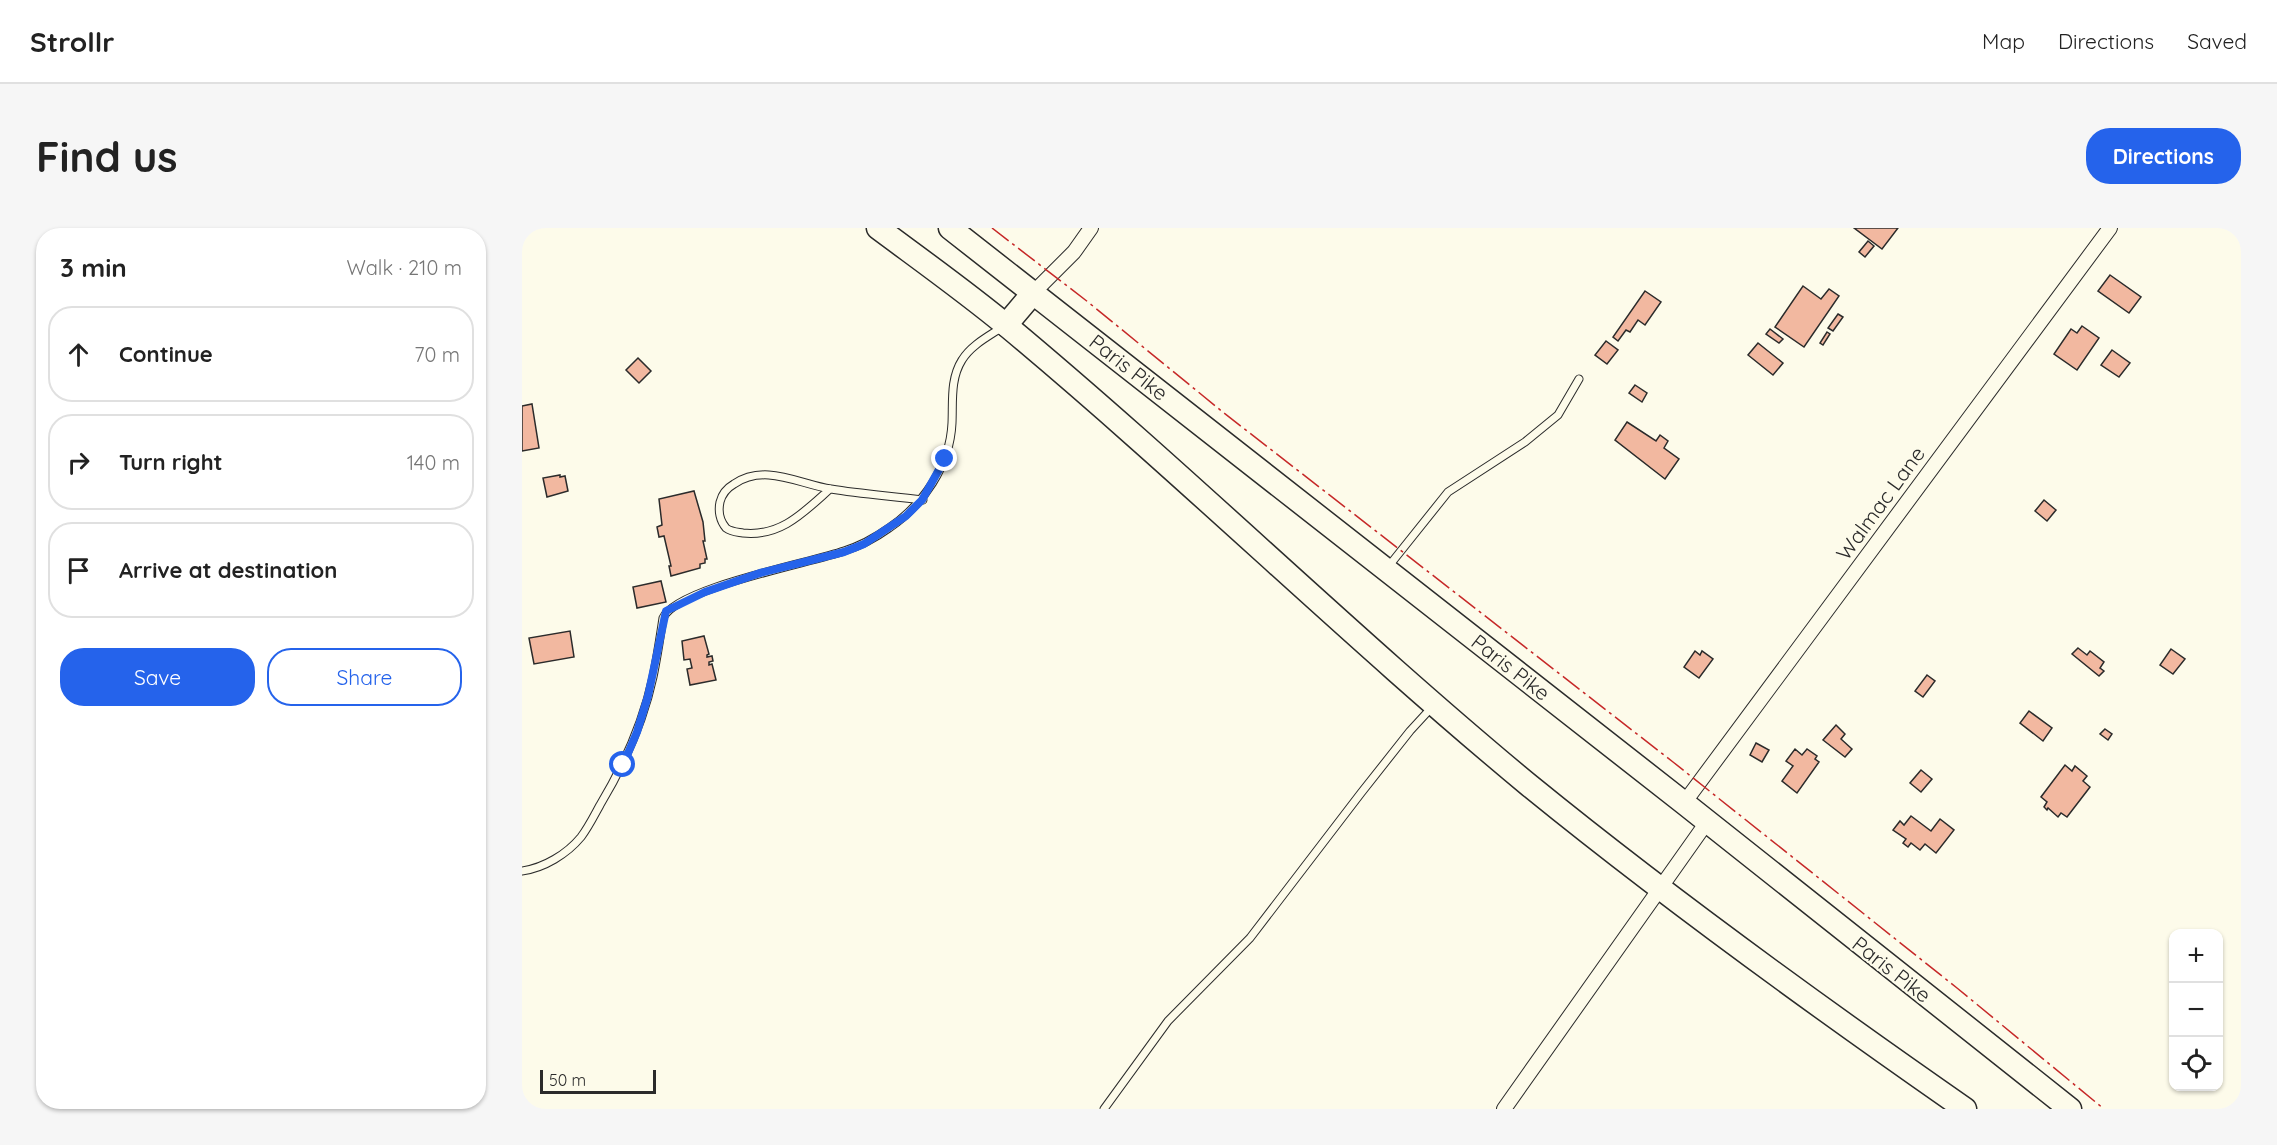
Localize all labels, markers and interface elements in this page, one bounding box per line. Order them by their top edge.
text: Strollr [30,24,114,59]
text: Map [1982,28,2025,54]
text: Directions [2058,28,2154,54]
text: Saved [2187,28,2247,54]
button: Directions [2086,128,2241,184]
text: Find us [36,130,178,183]
text: 3 min [60,251,127,284]
text: Walk · 210 m [347,255,462,280]
street label: Paris Pike [1084,328,1174,406]
icon: ahead [62,338,95,371]
text: Continue [119,340,213,368]
text: 70 m [414,342,460,367]
street label: Walmac Lane [1830,441,1930,565]
route end [931,445,957,471]
icon: right [62,446,95,479]
text: Turn right [119,448,223,476]
text: 140 m [407,450,460,475]
icon: arrive [62,554,95,587]
text: Arrive at destination [119,556,337,584]
street label: Paris Pike [1466,628,1556,706]
button: Save [60,648,255,706]
button: Share [267,648,462,706]
route start [609,751,635,777]
map controls [2169,929,2223,1091]
button: + [2169,929,2223,983]
street label: Paris Pike [1847,930,1937,1008]
button: − [2169,983,2223,1037]
button: locate [2169,1037,2223,1091]
scale bar [540,1067,656,1094]
text: 50 m [549,1070,586,1090]

